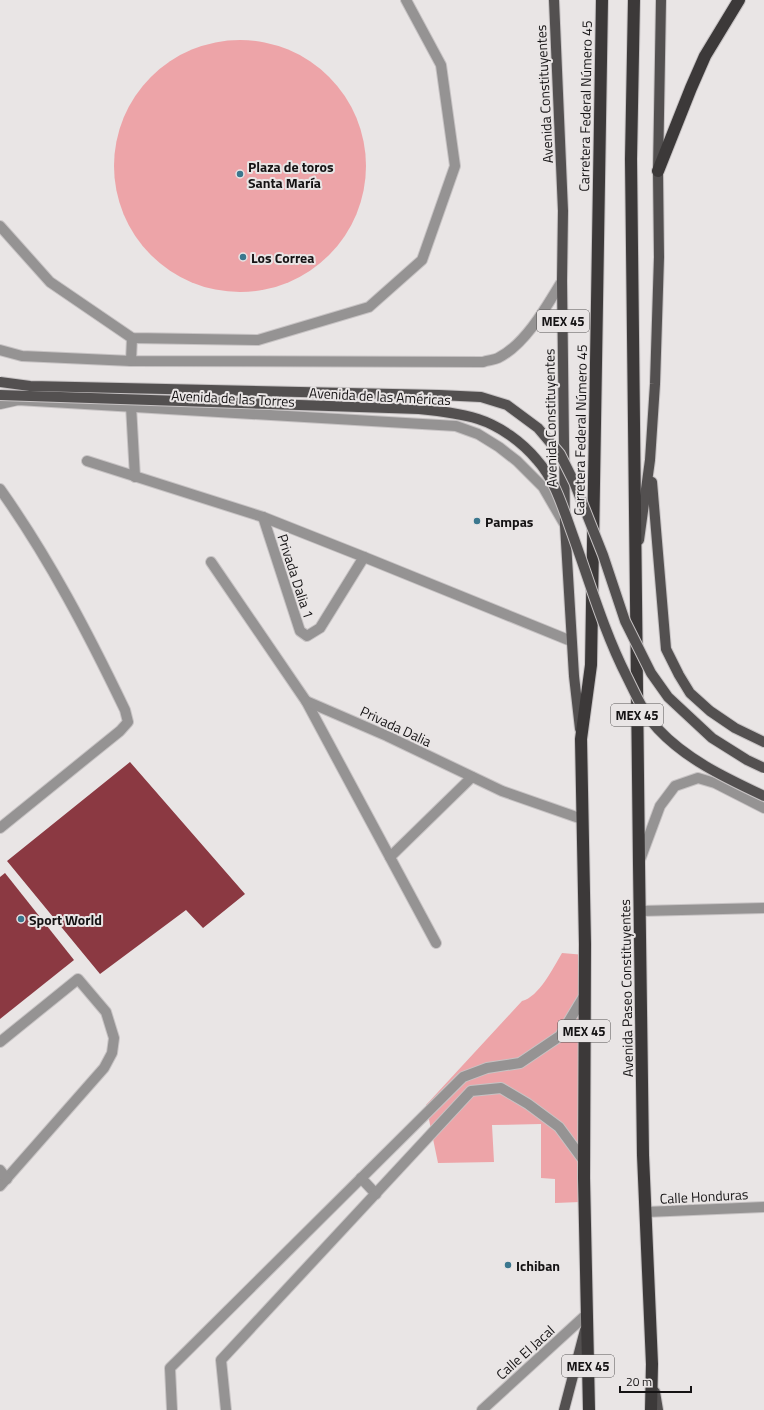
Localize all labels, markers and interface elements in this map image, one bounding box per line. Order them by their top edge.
street label: Carretera Federal Número 45 [573,20,597,192]
street label: Avenida Constituyentes [530,24,558,164]
place label: Plaza de toros Santa María [248,156,334,193]
marker: Plaza de toros Santa María [235,169,245,179]
place label: Los Correa [251,247,314,268]
marker: Los Correa [238,252,248,262]
road number: MEX 45 [537,310,589,332]
street label: Carretera Federal Número 45 [568,344,592,516]
street label: Avenida Constituyentes [538,348,562,488]
street label: Avenida de las Américas [309,382,451,410]
street label: Avenida de las Torres [171,384,295,412]
place label: Pampas [485,511,534,532]
marker: Pampas [472,516,482,526]
street label: Privada Dalia 1 [272,531,320,621]
street label: Privada Dalia [357,700,435,752]
road number: MEX 45 [611,704,663,726]
street label: Avenida Paseo Constituyentes [614,899,638,1077]
place label: Sport World [29,909,102,930]
marker: Sport World [16,914,26,924]
road number: MEX 45 [558,1020,610,1042]
street label: Calle Honduras [659,1183,749,1209]
place label: Ichiban [516,1255,560,1276]
marker: Ichiban [503,1260,513,1270]
street label: Calle El Jacal [491,1320,559,1384]
road number: MEX 45 [562,1355,614,1377]
scale bar [620,1368,691,1394]
text: 20 m [626,1372,652,1391]

